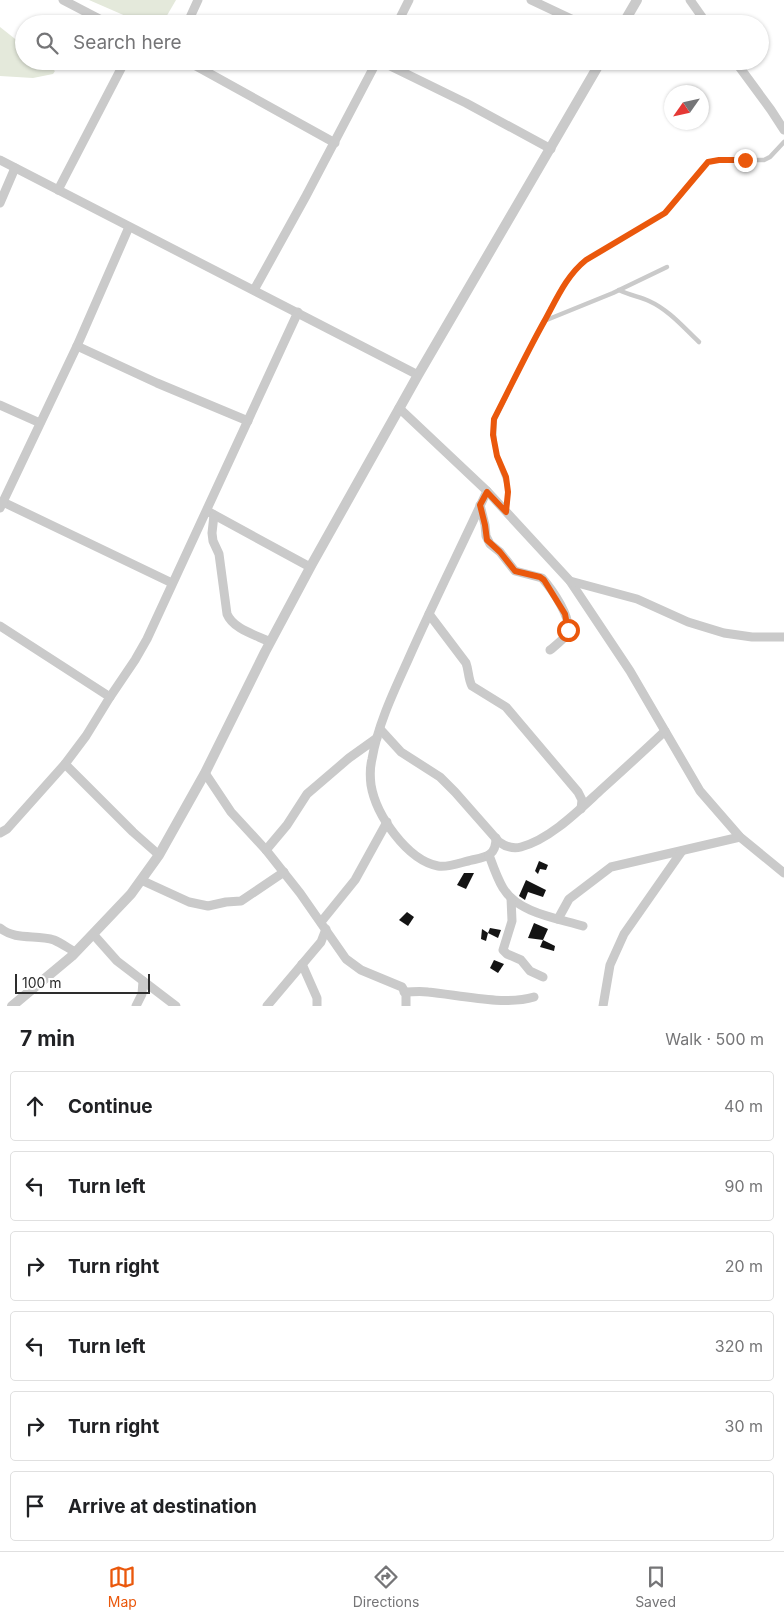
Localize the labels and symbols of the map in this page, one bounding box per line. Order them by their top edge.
north arrow [664,85,709,130]
route end [734,149,757,172]
route start [557,619,580,642]
scale bar [15,971,150,994]

